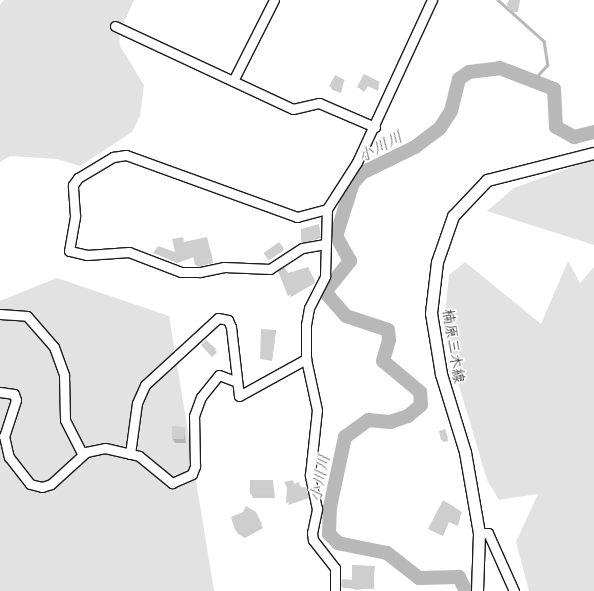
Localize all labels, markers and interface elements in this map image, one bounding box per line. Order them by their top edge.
water label: 小川川 [354,126,406,166]
street label: 楠原三木線 [439,308,469,384]
water label: 小川川 [305,453,333,503]

